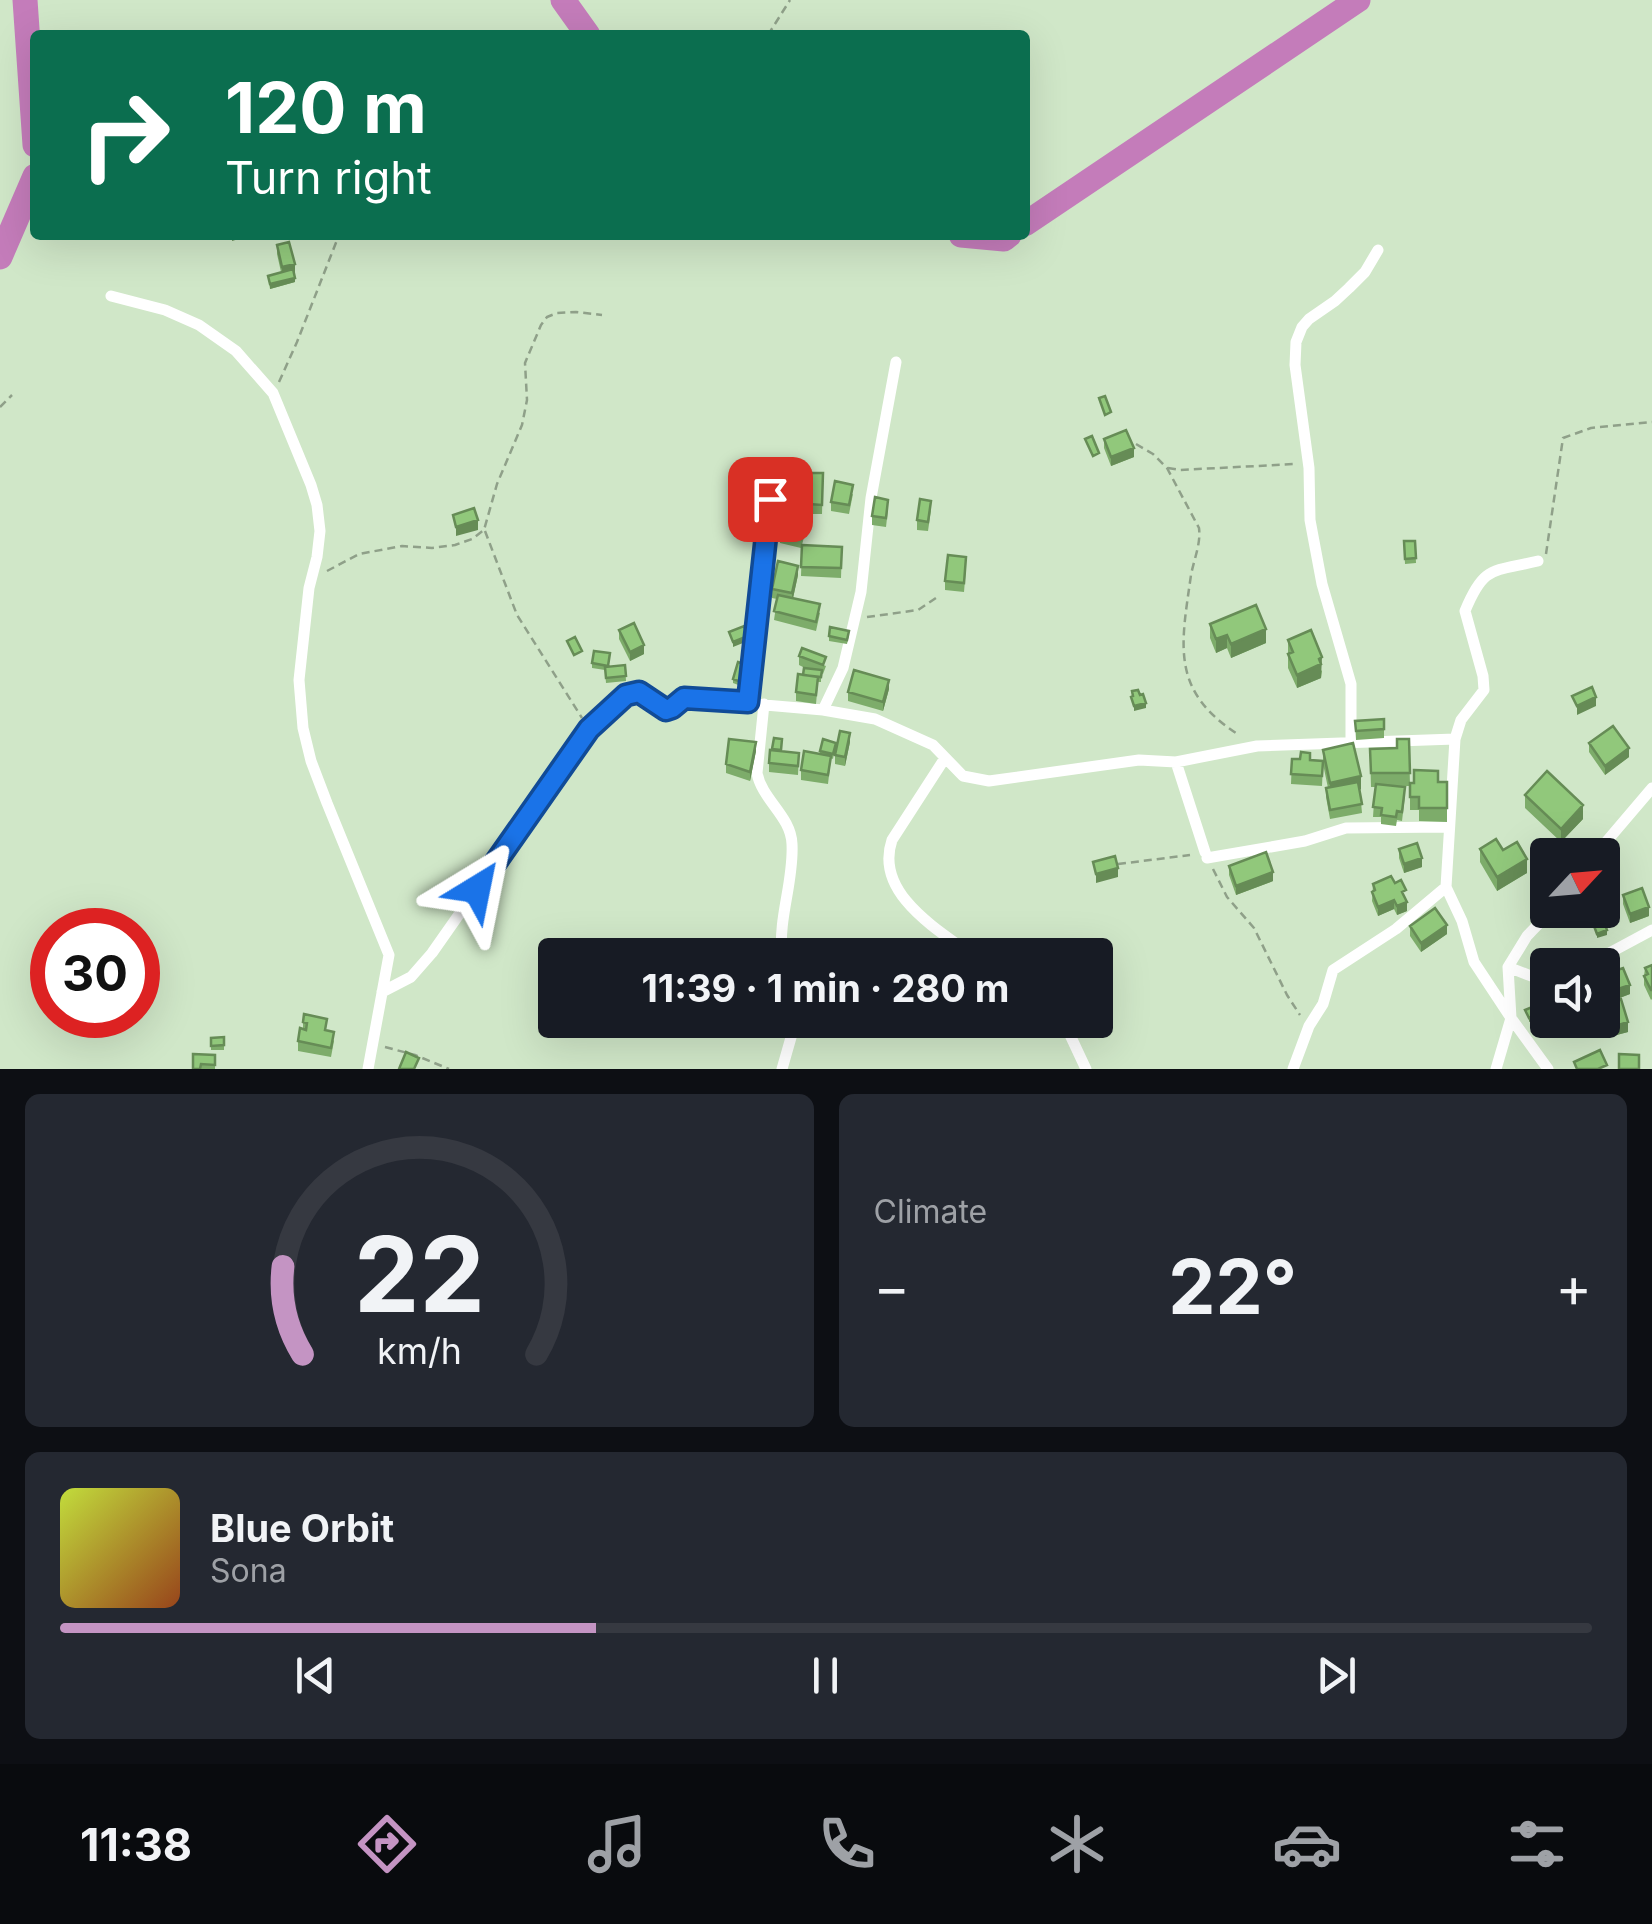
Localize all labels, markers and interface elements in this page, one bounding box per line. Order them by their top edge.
text: 120 m [225,65,427,150]
icon: right [60,70,190,200]
text: Turn right [225,150,432,205]
pin [728,457,813,542]
icon: arrive [743,472,798,527]
position arrow [425,837,529,941]
north arrow [1530,838,1620,928]
map controls [1530,838,1620,1038]
speed limit sign: 30 [30,908,160,1038]
button: sound [1530,948,1620,1038]
text: 11:39 · 1 min · 280 m [641,965,1010,1011]
text: Climate [874,1192,987,1231]
text: 22 [354,1211,485,1337]
text: 22° [1168,1241,1297,1332]
text: − [874,1254,910,1320]
text: + [1556,1254,1592,1320]
text: km/h [377,1329,462,1373]
text: Blue Orbit [210,1505,394,1551]
text: Sona [210,1551,287,1590]
icon: previous [288,1648,343,1703]
icon: pause [798,1648,853,1703]
icon: next [1309,1648,1364,1703]
icon: directions [352,1809,422,1879]
icon: music [582,1809,652,1879]
icon: phone [812,1809,882,1879]
icon: climate [1042,1809,1112,1879]
icon: car [1272,1809,1342,1879]
icon: filters [1502,1809,1572,1879]
text: 11:38 [80,1817,192,1872]

